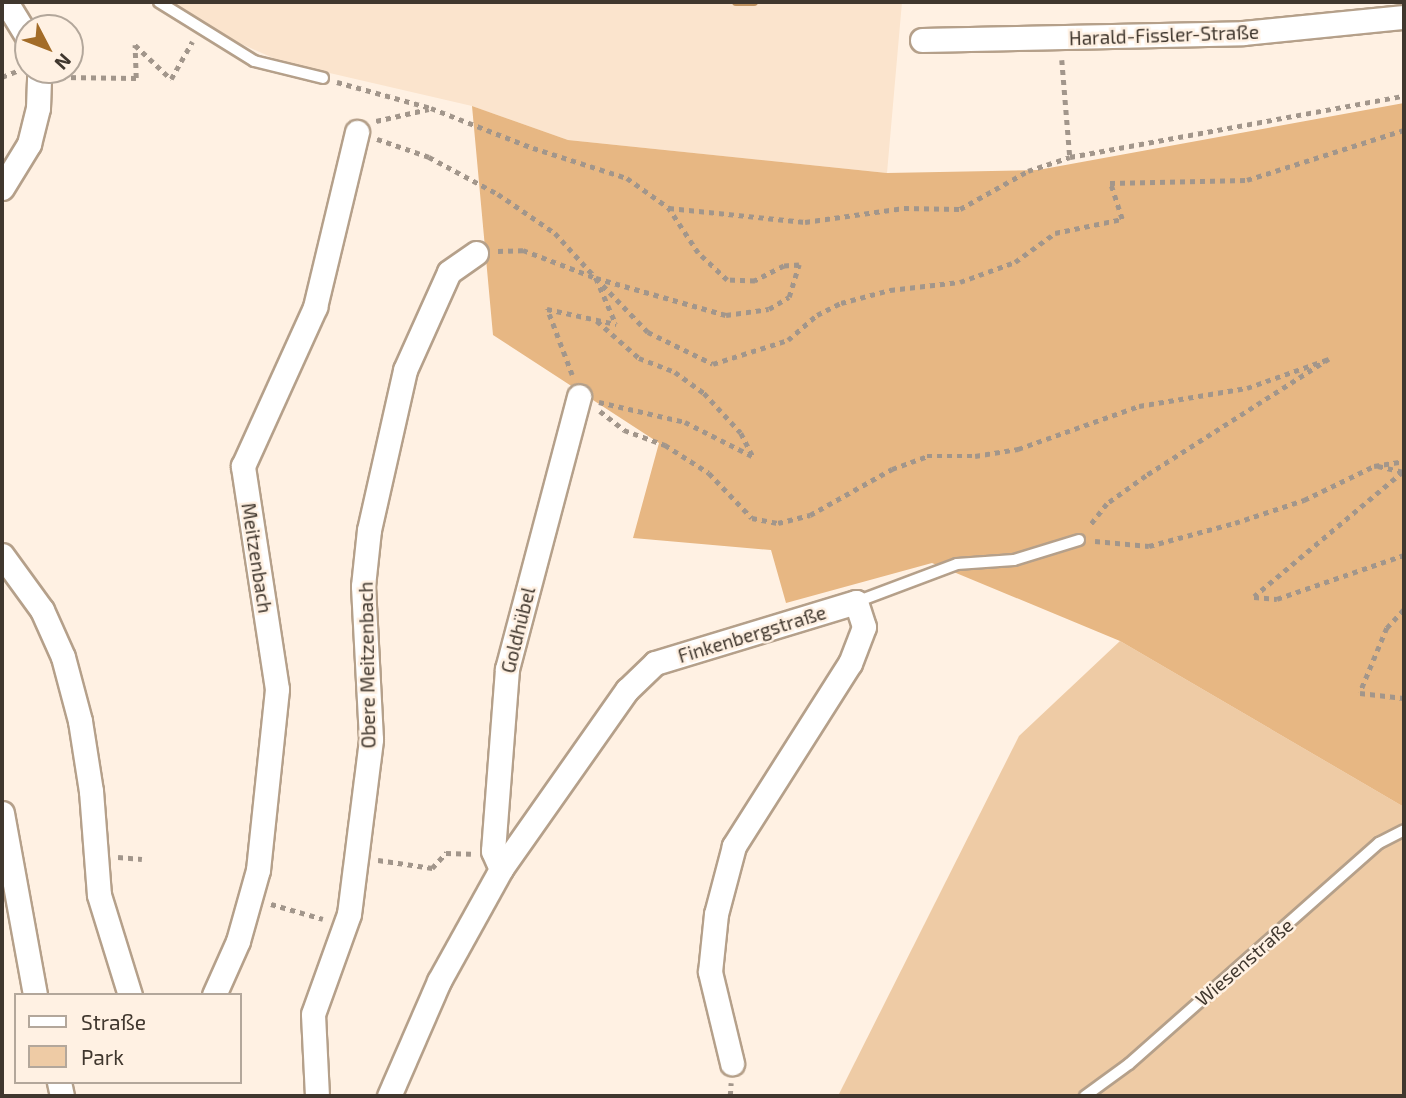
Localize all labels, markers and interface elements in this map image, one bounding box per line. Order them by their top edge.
north arrow [14,14,84,84]
street label: Harald-Fissler-Straße [1069,20,1259,50]
text: N [50,49,77,75]
street label: Meitzenbach [237,501,277,615]
street label: Obere Meitzenbach [354,581,380,749]
street label: Goldhübel [496,585,540,675]
street label: Finkenbergstraße [675,601,829,667]
street label: Wiesenstraße [1191,913,1297,1011]
legend [14,993,242,1084]
text: Straße [81,1009,146,1034]
text: Park [81,1044,124,1069]

